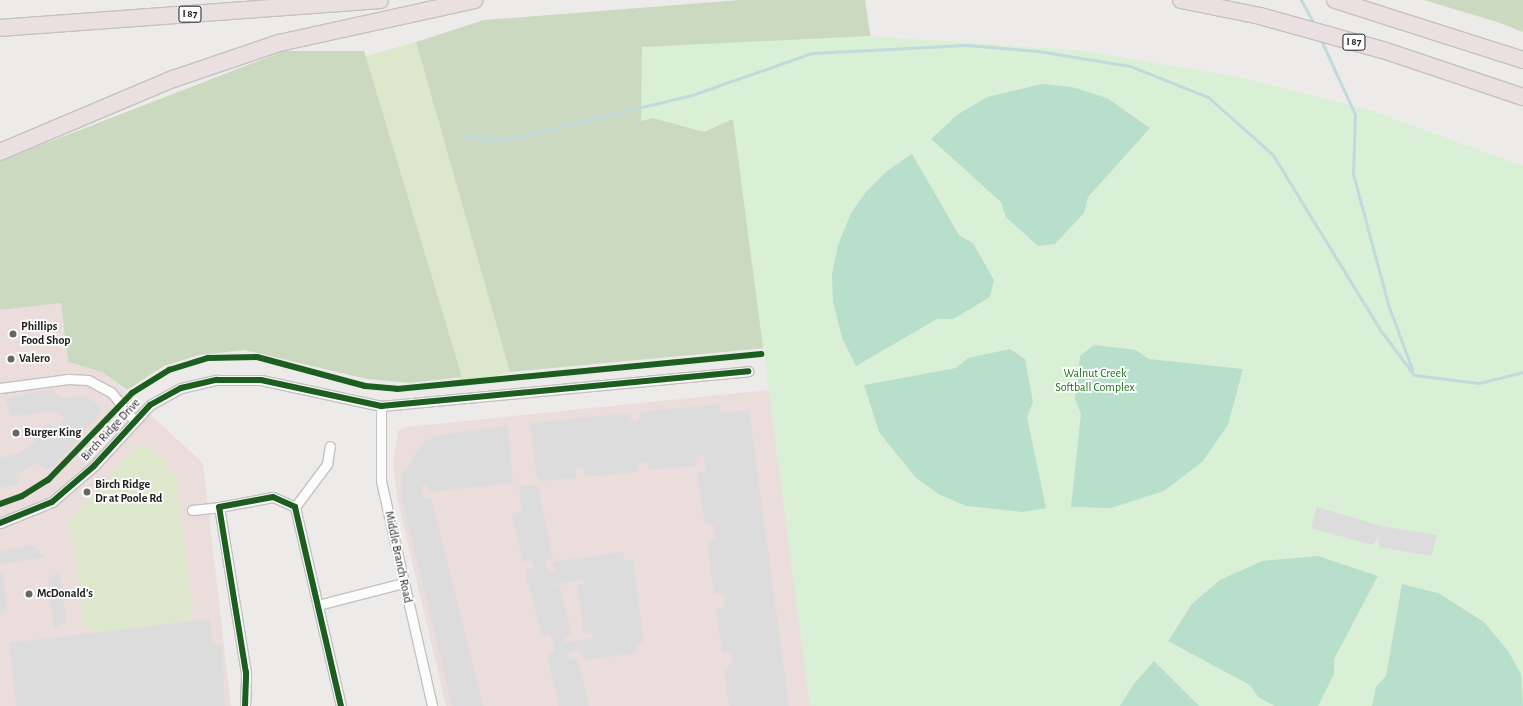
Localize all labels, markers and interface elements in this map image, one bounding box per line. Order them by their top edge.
road number: I 87 [178,5,202,23]
road number: I 87 [1342,33,1366,51]
place label: Phillips Food Shop [21,320,71,348]
marker: Phillips Food Shop [8,329,18,339]
place label: Valero [19,352,50,366]
marker: Valero [6,354,16,364]
park label: Walnut Creek Softball Complex [1055,367,1135,395]
street label: Birch Ridge Drive [78,396,144,464]
place label: Burger King [24,426,81,440]
marker: Burger King [11,428,21,438]
place label: Birch Ridge Dr at Poole Rd [95,478,162,506]
marker: Birch Ridge Dr at Poole Rd [82,487,92,497]
street label: Middle Branch Road [381,510,415,604]
place label: McDonald's [37,587,93,601]
marker: McDonald's [24,589,34,599]

